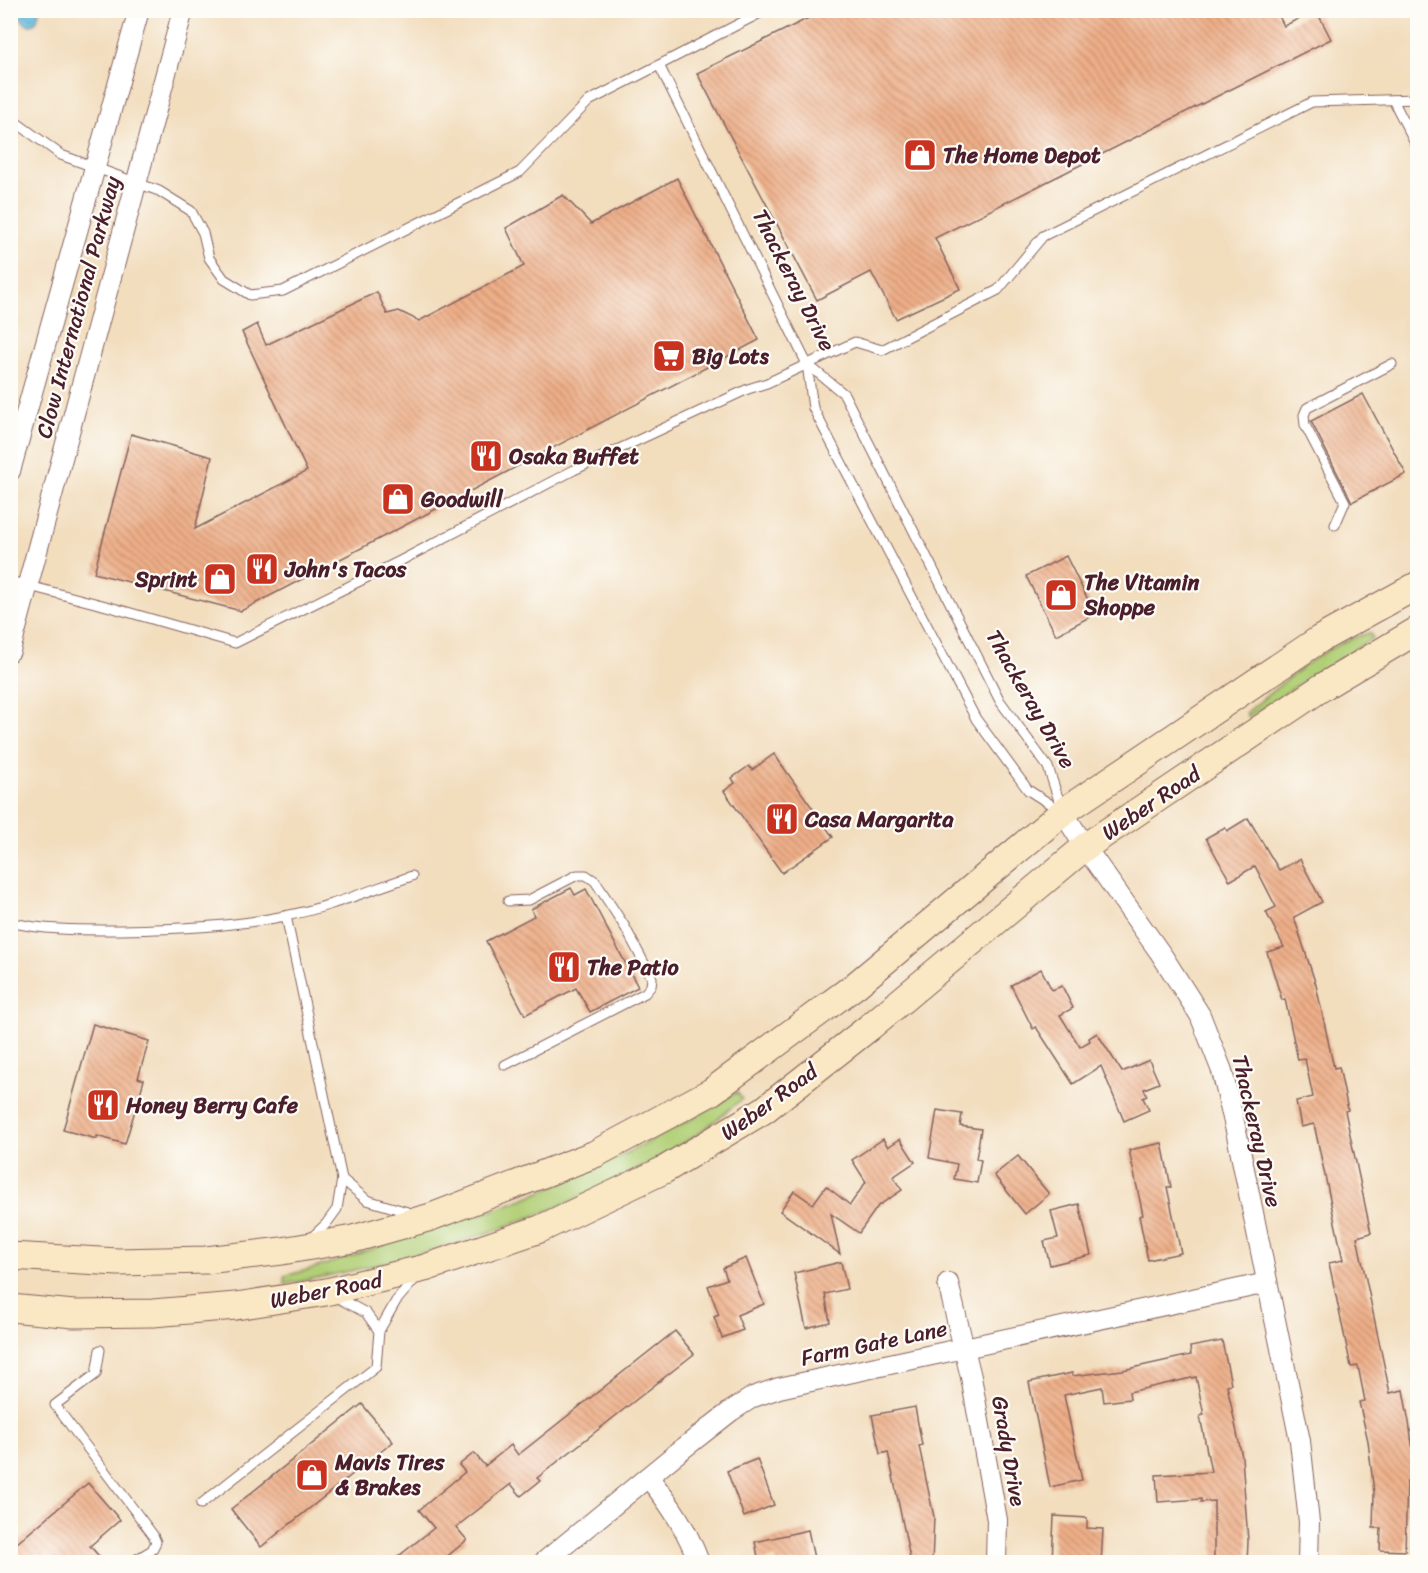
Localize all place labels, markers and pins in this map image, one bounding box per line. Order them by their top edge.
place label: The Home Depot [943,136,1101,175]
shop icon: The Home Depot [902,137,938,173]
place label: Big Lots [692,337,770,376]
supermarket icon: Big Lots [651,338,687,374]
place label: Osaka Buffet [509,437,639,476]
restaurant icon: Osaka Buffet [468,438,504,474]
place label: Goodwill [420,480,504,519]
shop icon: Goodwill [380,481,416,517]
place label: John's Tacos [283,550,407,589]
restaurant icon: John's Tacos [244,551,280,587]
place label: Sprint [134,560,197,599]
shop icon: Sprint [202,561,238,597]
place label: The Vitamin Shoppe [1083,563,1200,627]
shop icon: The Vitamin Shoppe [1043,577,1079,613]
place label: Casa Margarita [804,800,954,839]
restaurant icon: Casa Margarita [764,801,800,837]
place label: The Patio [587,948,679,987]
restaurant icon: The Patio [546,949,582,985]
place label: Honey Berry Cafe [125,1086,299,1125]
restaurant icon: Honey Berry Cafe [85,1087,121,1123]
place label: Mavis Tires & Brakes [334,1443,445,1507]
shop icon: Mavis Tires & Brakes [294,1457,330,1493]

